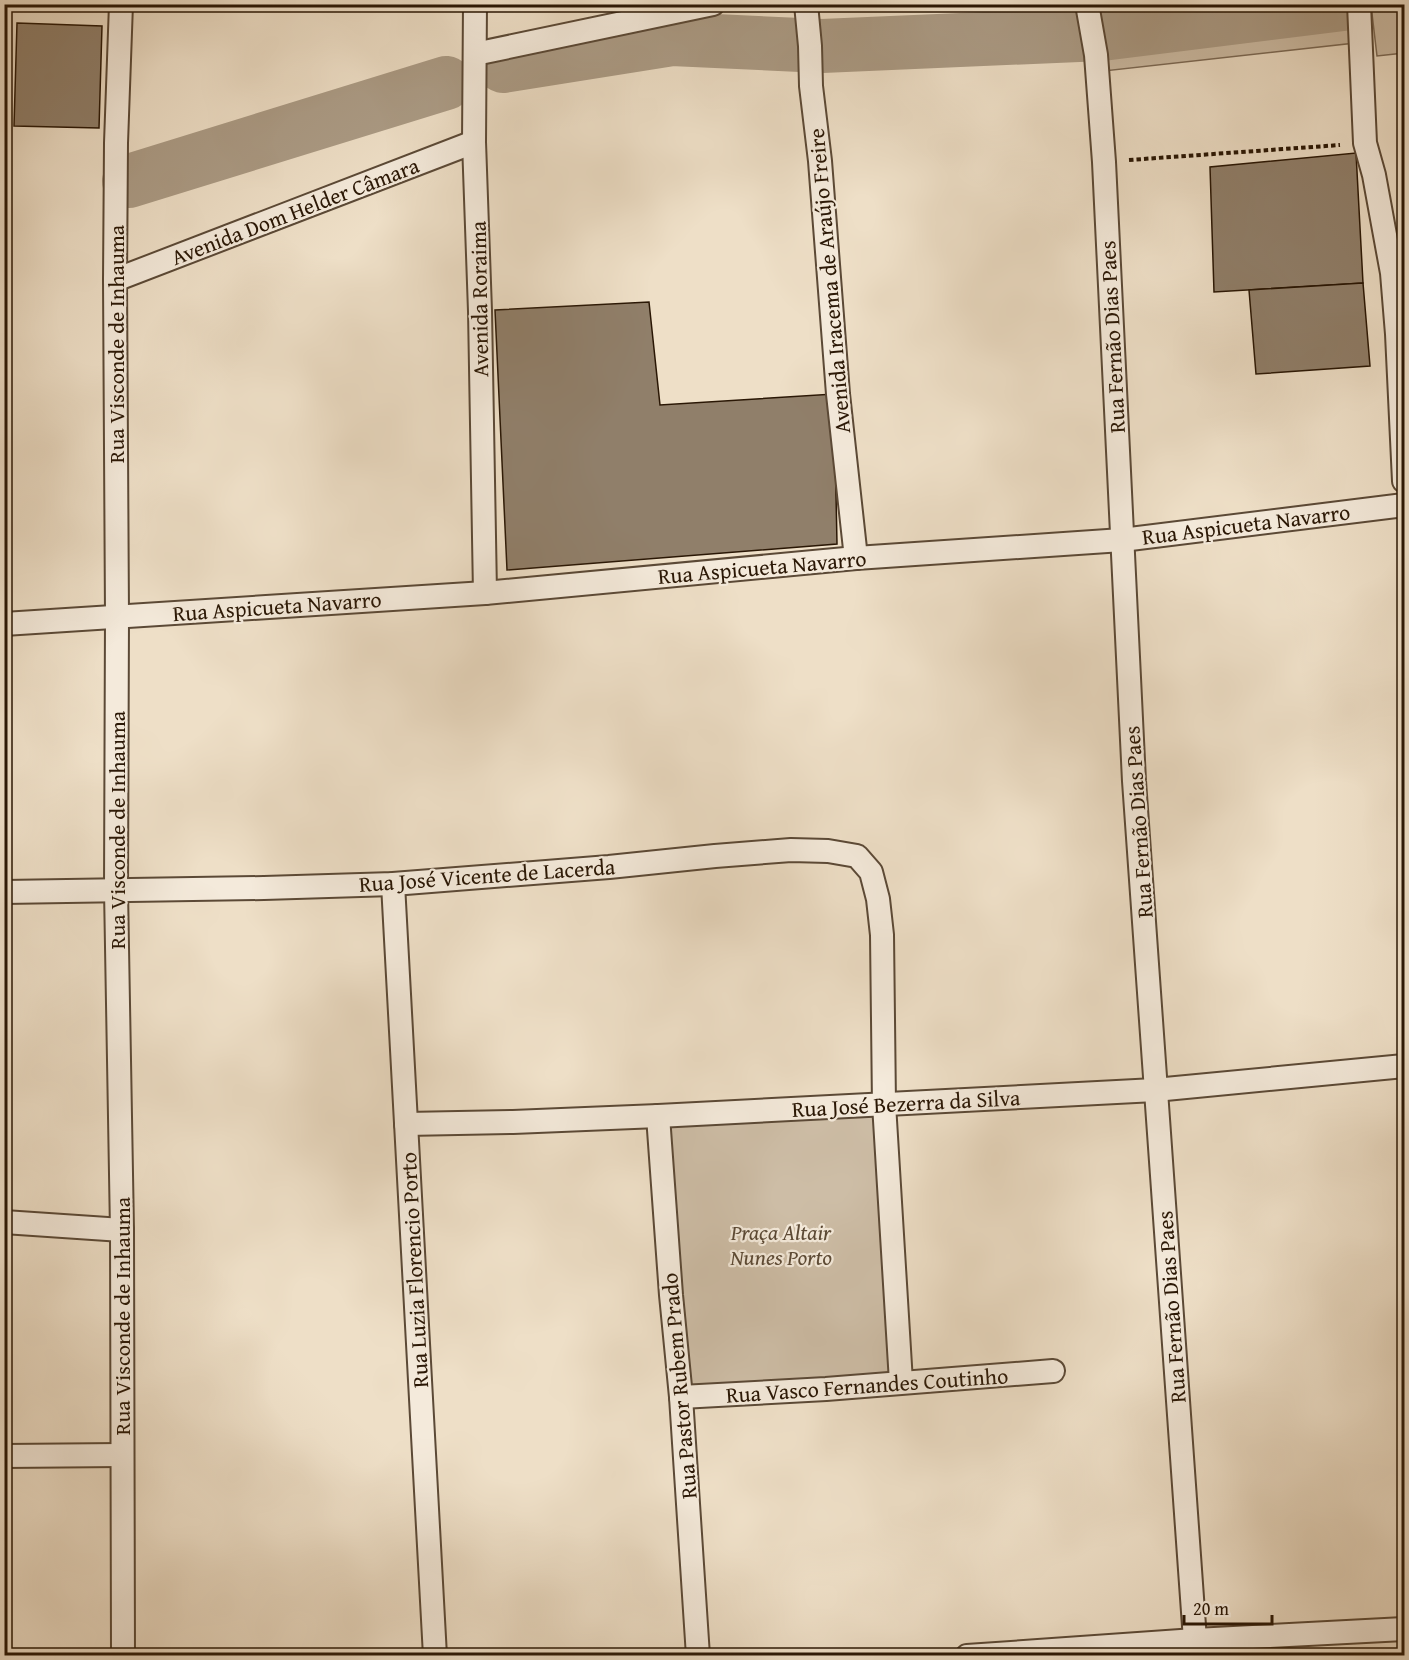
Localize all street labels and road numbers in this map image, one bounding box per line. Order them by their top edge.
street label: Avenida Iracema de Araújo Freire [800,127,858,435]
street label: Avenida Dom Helder Câmara [167,149,424,273]
street label: Avenida Roraima [462,220,496,377]
street label: Rua Visconde de Inhauma [100,224,132,463]
street label: Rua Fernão Dias Paes [1091,240,1133,434]
street label: Rua Aspicueta Navarro [1140,495,1352,553]
street label: Rua Aspicueta Navarro [656,542,868,592]
street label: Rua Aspicueta Navarro [171,583,383,629]
street label: Rua Visconde de Inhauma [101,710,133,949]
street label: Rua Fernão Dias Paes [1115,725,1161,919]
street label: Rua José Vicente de Lacerda [358,850,617,900]
street label: Rua José Bezerra da Silva [791,1081,1022,1125]
street label: Rua Luzia Florencio Porto [392,1151,436,1389]
street label: Rua Visconde de Inhauma [106,1196,138,1435]
street label: Rua Fernão Dias Paes [1148,1210,1194,1404]
street label: Rua Pastor Rubem Prado [653,1272,705,1500]
street label: Rua Vasco Fernandes Coutinho [725,1359,1009,1411]

